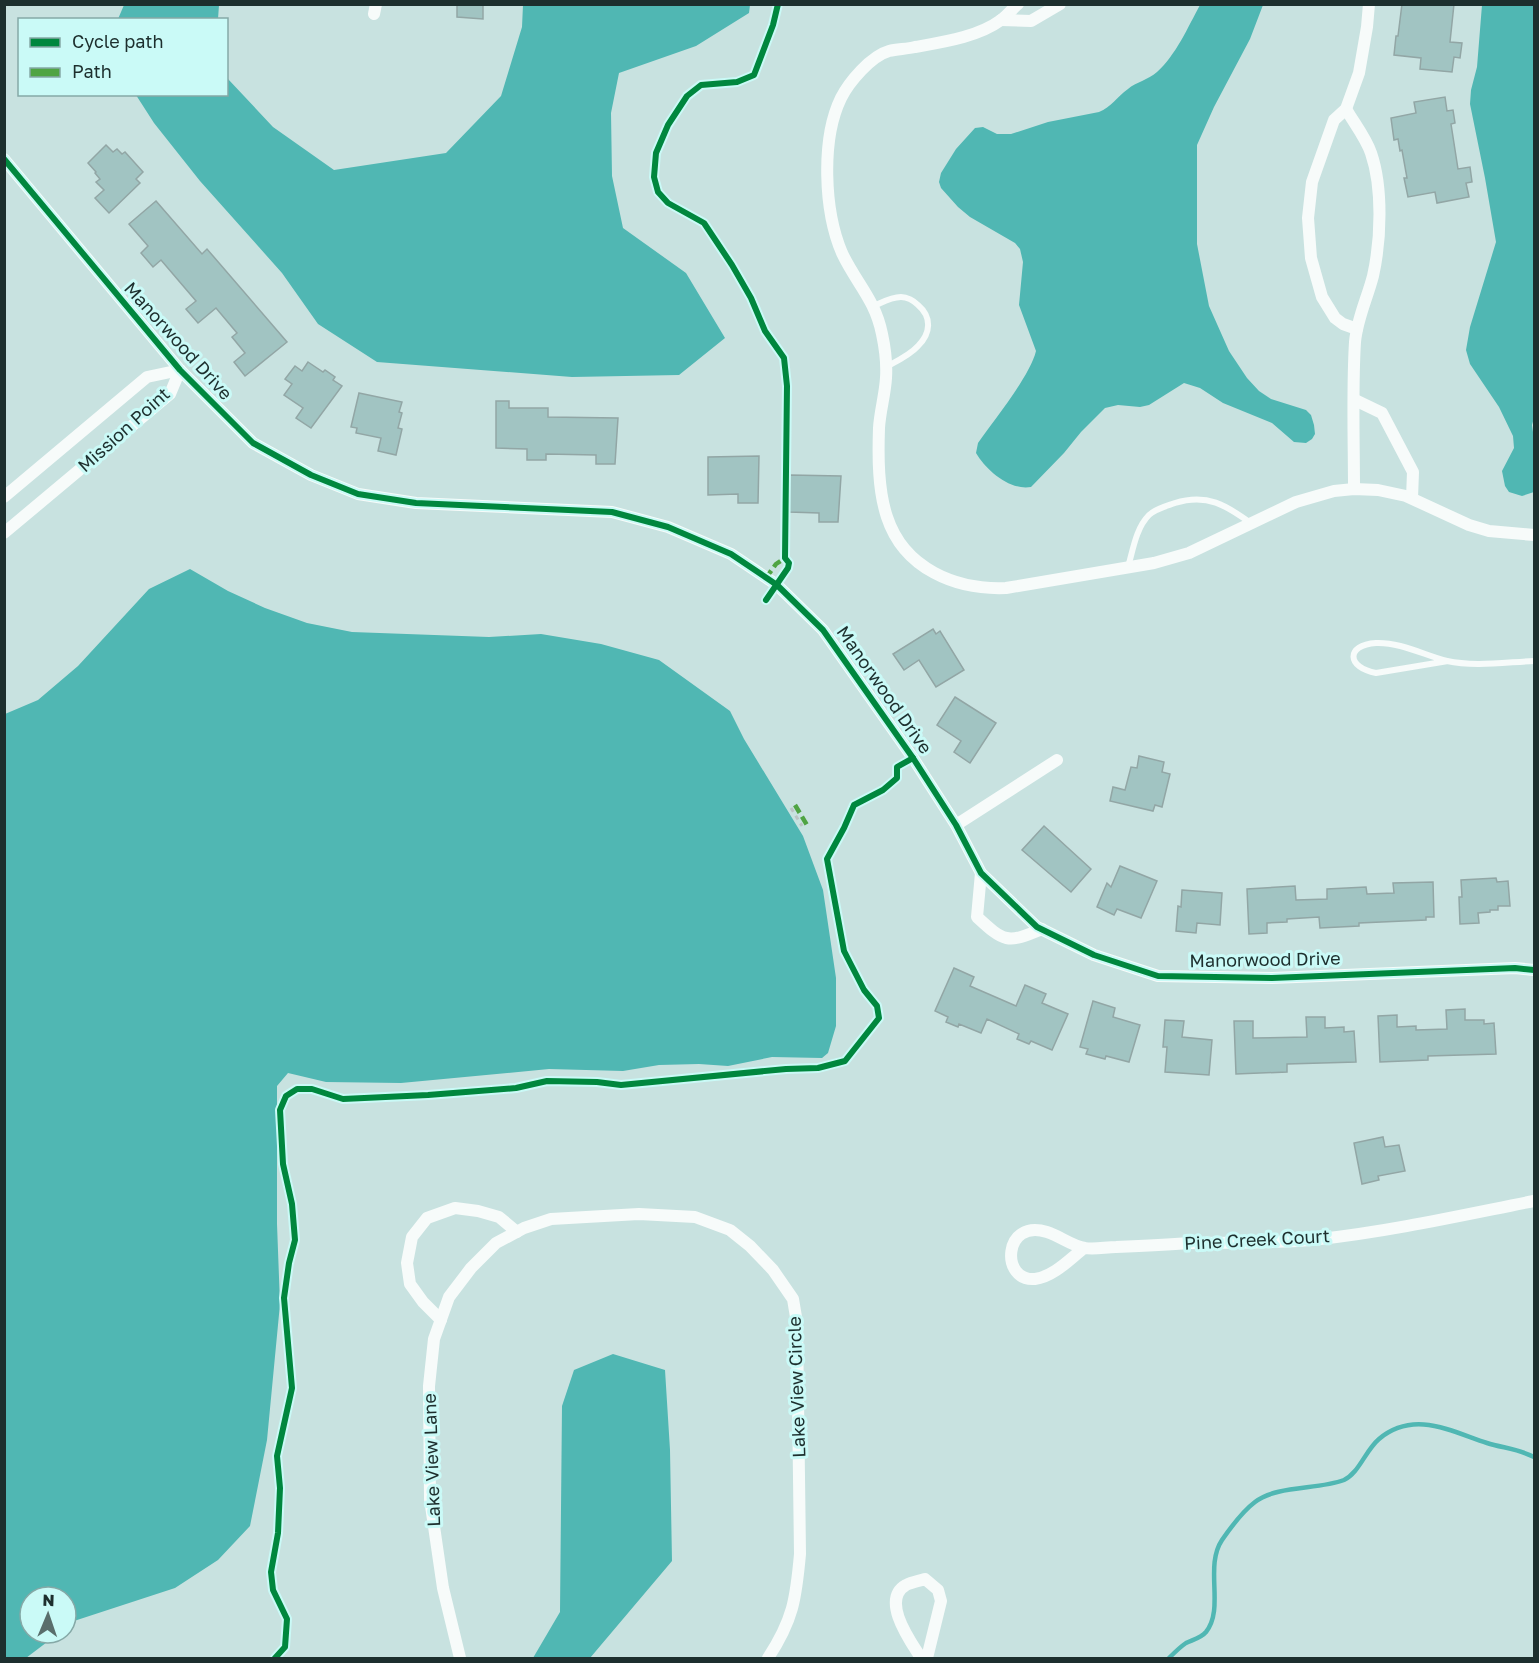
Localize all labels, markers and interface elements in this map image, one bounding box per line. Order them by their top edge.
legend [18,18,228,96]
text: Cycle path [72,30,164,52]
text: Path [72,60,112,82]
street label: Manorwood Drive [120,277,237,404]
street label: Mission Point [73,382,174,476]
street label: Manorwood Drive [832,621,937,758]
street label: Manorwood Drive [1189,947,1341,971]
street label: Pine Creek Court [1184,1224,1330,1254]
street label: Lake View Circle [783,1316,809,1458]
street label: Lake View Lane [418,1393,444,1527]
north arrow [18,1585,78,1645]
text: N [42,1590,55,1610]

